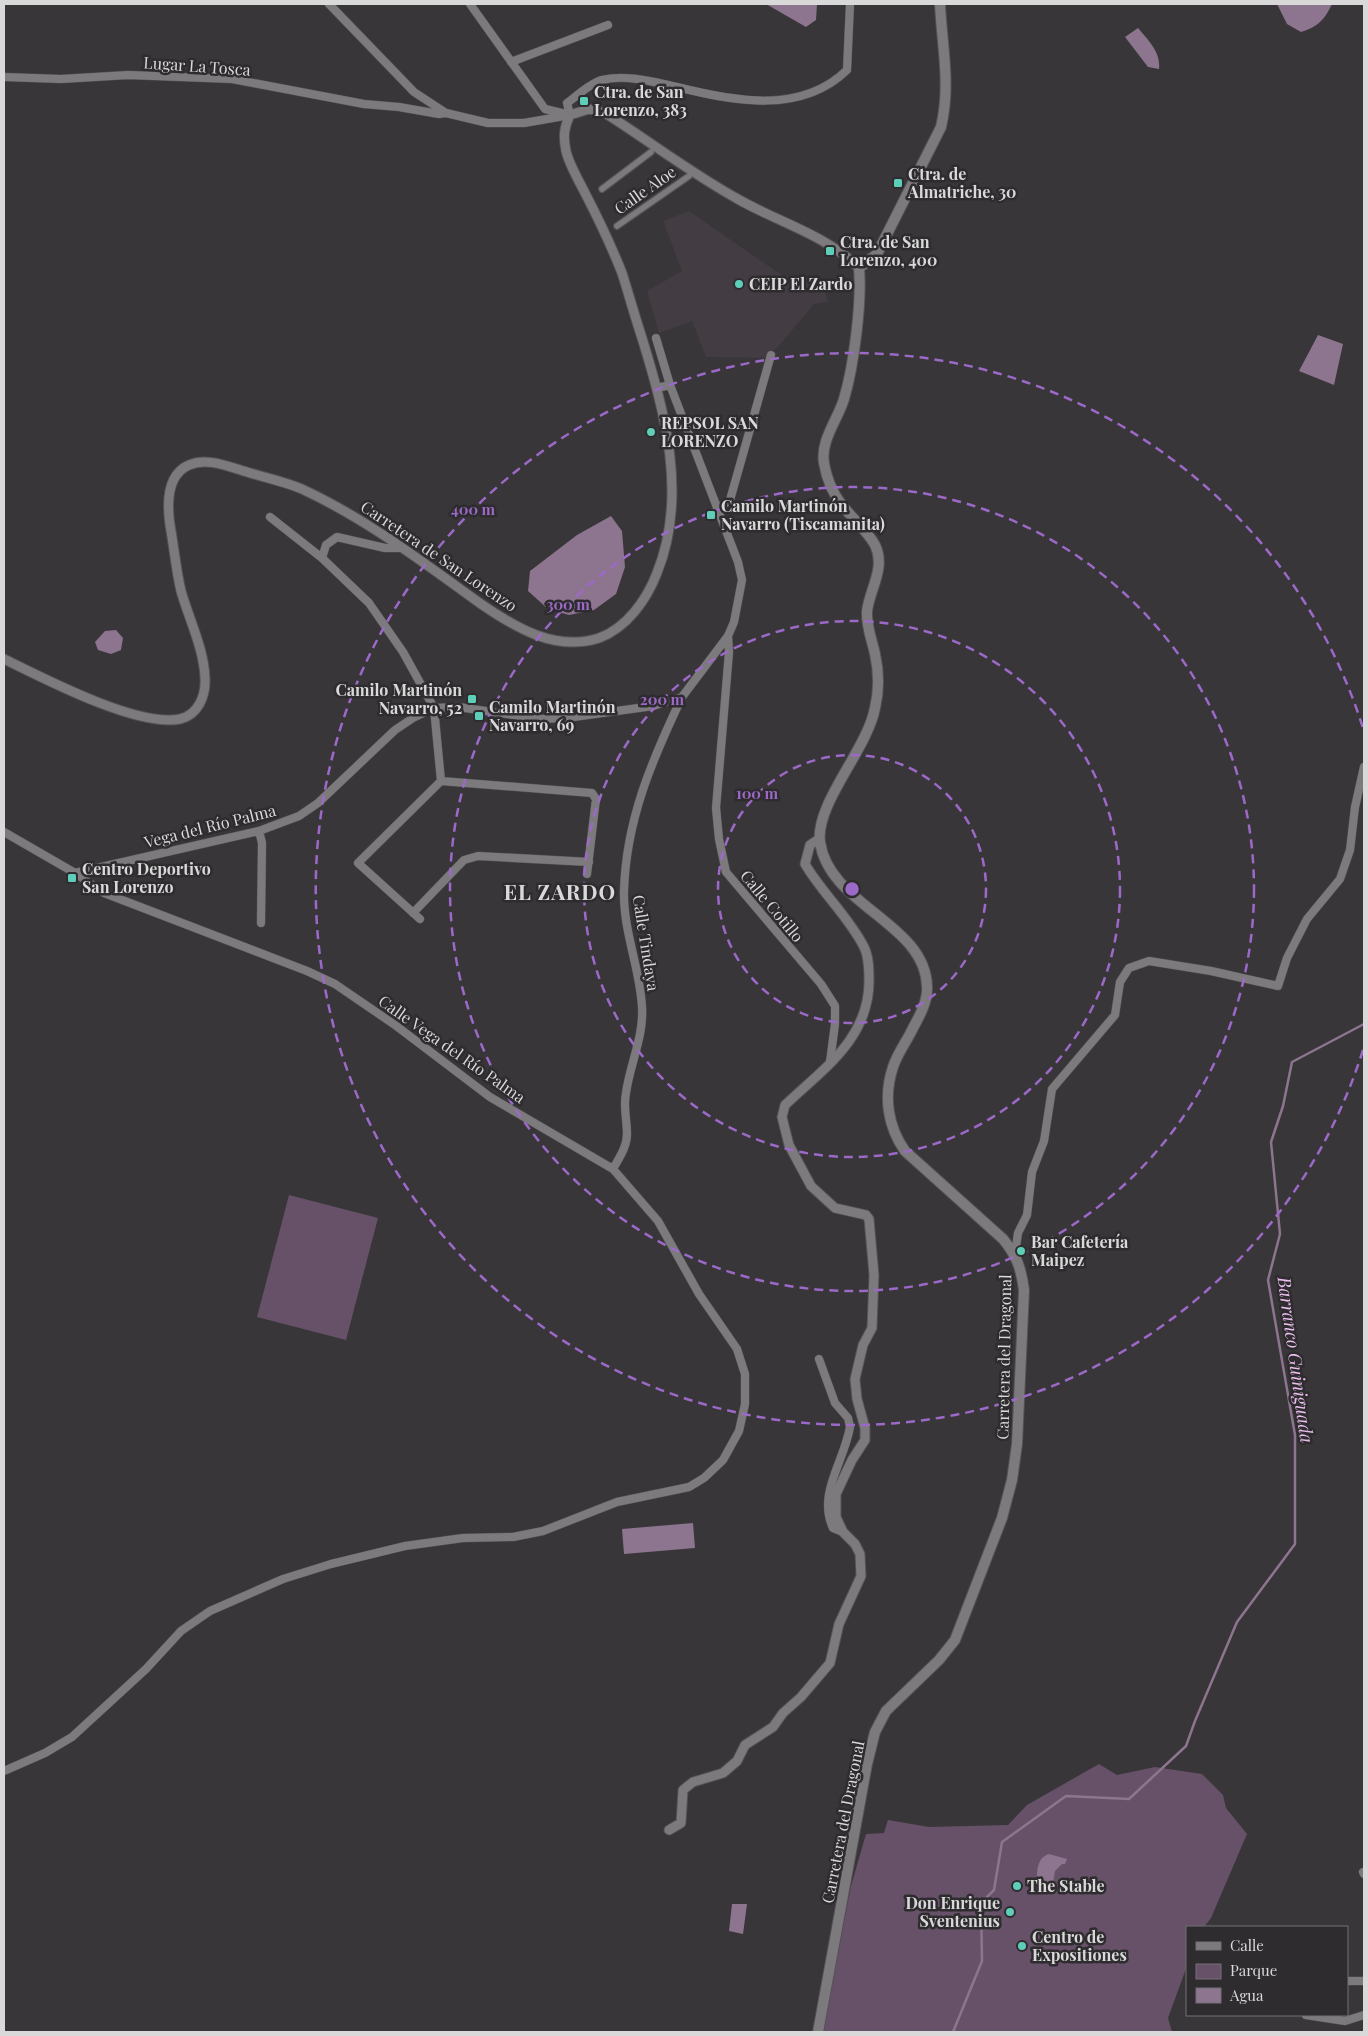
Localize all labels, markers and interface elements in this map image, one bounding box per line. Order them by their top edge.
street label: Lugar La Tosca [143,51,251,80]
place label: Ctra. de San Lorenzo, 383 [594,81,687,120]
marker: Ctra. de San Lorenzo, 383 [578,95,590,107]
street label: Calle Aloe [610,161,680,219]
place label: Ctra. de Almatriche, 30 [907,163,1016,202]
marker: Ctra. de Almatriche, 30 [892,177,904,189]
place label: Ctra. de San Lorenzo, 400 [840,231,937,270]
marker: Ctra. de San Lorenzo, 400 [824,245,836,257]
place label: CEIP El Zardo [749,273,853,294]
marker: CEIP El Zardo [733,278,745,290]
place label: REPSOL SAN LORENZO [661,412,759,451]
marker: REPSOL SAN LORENZO [645,426,657,438]
street label: Carretera de San Lorenzo [357,495,522,616]
place label: Camilo Martinón Navarro (Tiscamanita) [721,495,885,534]
text: 400 m [451,499,496,519]
marker: Camilo Martinón Navarro (Tiscamanita) [705,509,717,521]
text: 300 m [546,594,590,614]
place label: Camilo Martinón Navarro, 52 [335,679,462,718]
text: 200 m [640,689,685,709]
marker: Camilo Martinón Navarro, 52 [466,693,478,705]
place label: Camilo Martinón Navarro, 69 [489,696,616,735]
marker: Camilo Martinón Navarro, 69 [473,710,485,722]
text: 100 m [736,783,779,803]
street label: Vega del Río Palma [141,799,278,852]
place label: Centro Deportivo San Lorenzo [82,858,211,897]
street label: Calle Cotillo [736,865,809,946]
marker: Centro Deportivo San Lorenzo [66,872,78,884]
district label: EL ZARDO [504,877,616,905]
centre of rings [843,880,861,898]
street label: Calle Tindaya [629,893,664,992]
street label: Calle Vega del Río Palma [375,990,530,1107]
place label: Bar Cafetería Maipez [1031,1231,1129,1270]
marker: Bar Cafetería Maipez [1015,1245,1027,1257]
street label: Carretera del Dragonal [992,1274,1015,1440]
water label: Barranco Guiniguada [1272,1274,1320,1445]
street label: Carretera del Dragonal [816,1738,869,1905]
place label: The Stable [1027,1875,1104,1896]
marker: The Stable [1011,1880,1023,1892]
place label: Don Enrique Sventenius [905,1892,1000,1931]
marker: Don Enrique Sventenius [1004,1906,1016,1918]
place label: Centro de Expositiones [1032,1926,1127,1965]
legend [1186,1926,1348,2016]
text: Calle [1230,1935,1264,1955]
marker: Centro de Expositiones [1016,1940,1028,1952]
text: Parque [1230,1960,1277,1980]
text: Agua [1229,1985,1264,2005]

